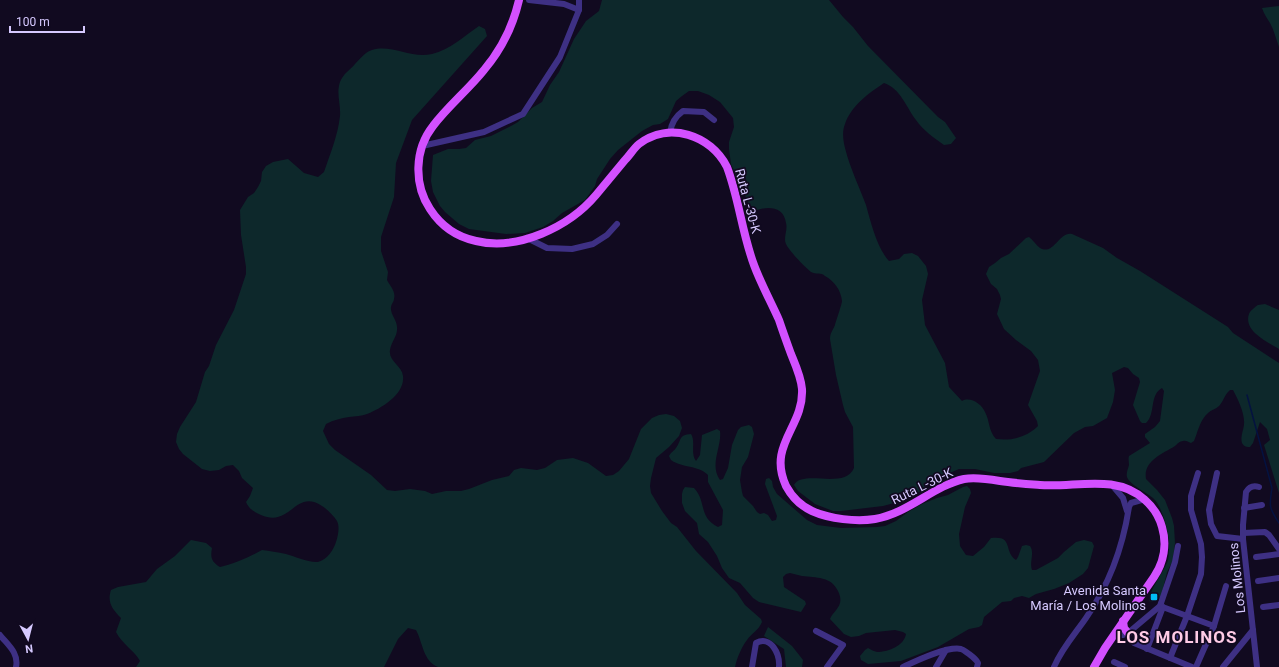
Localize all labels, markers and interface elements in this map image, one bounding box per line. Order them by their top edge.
scale bar [10,8,84,34]
text: 100 m [16,15,50,29]
street label: Ruta L-30-K [732,167,764,236]
street label: Ruta L-30-K [889,464,956,507]
street label: Los Molinos [1226,542,1248,614]
place label: Avenida Santa María / Los Molinos [1030,583,1146,613]
marker: Avenida Santa María / Los Molinos [1149,592,1159,602]
north arrow [8,619,48,659]
district label: LOS MOLINOS [1116,627,1238,647]
text: N [24,642,34,655]

